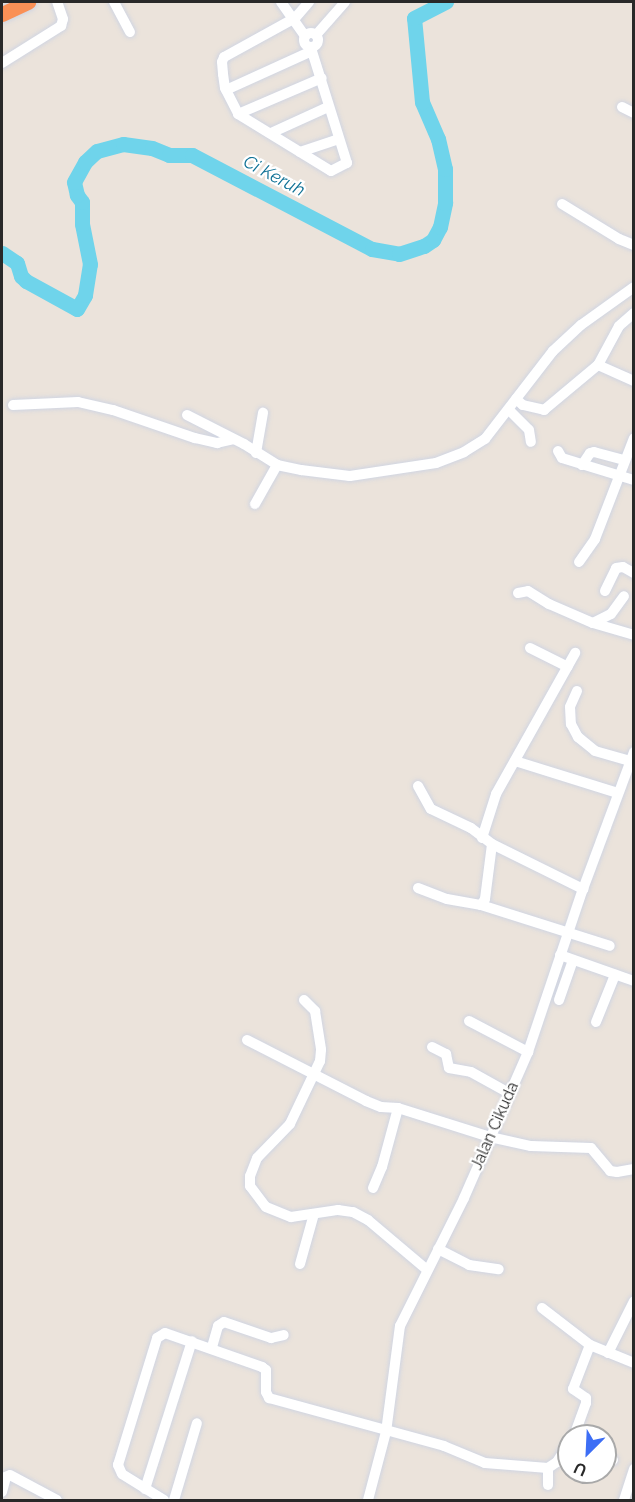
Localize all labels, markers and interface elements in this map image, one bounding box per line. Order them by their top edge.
water label: Ci Keruh [239,151,309,201]
street label: Jalan Cikuda [467,1079,523,1173]
north arrow [557,1424,617,1484]
text: U [571,1458,590,1480]

